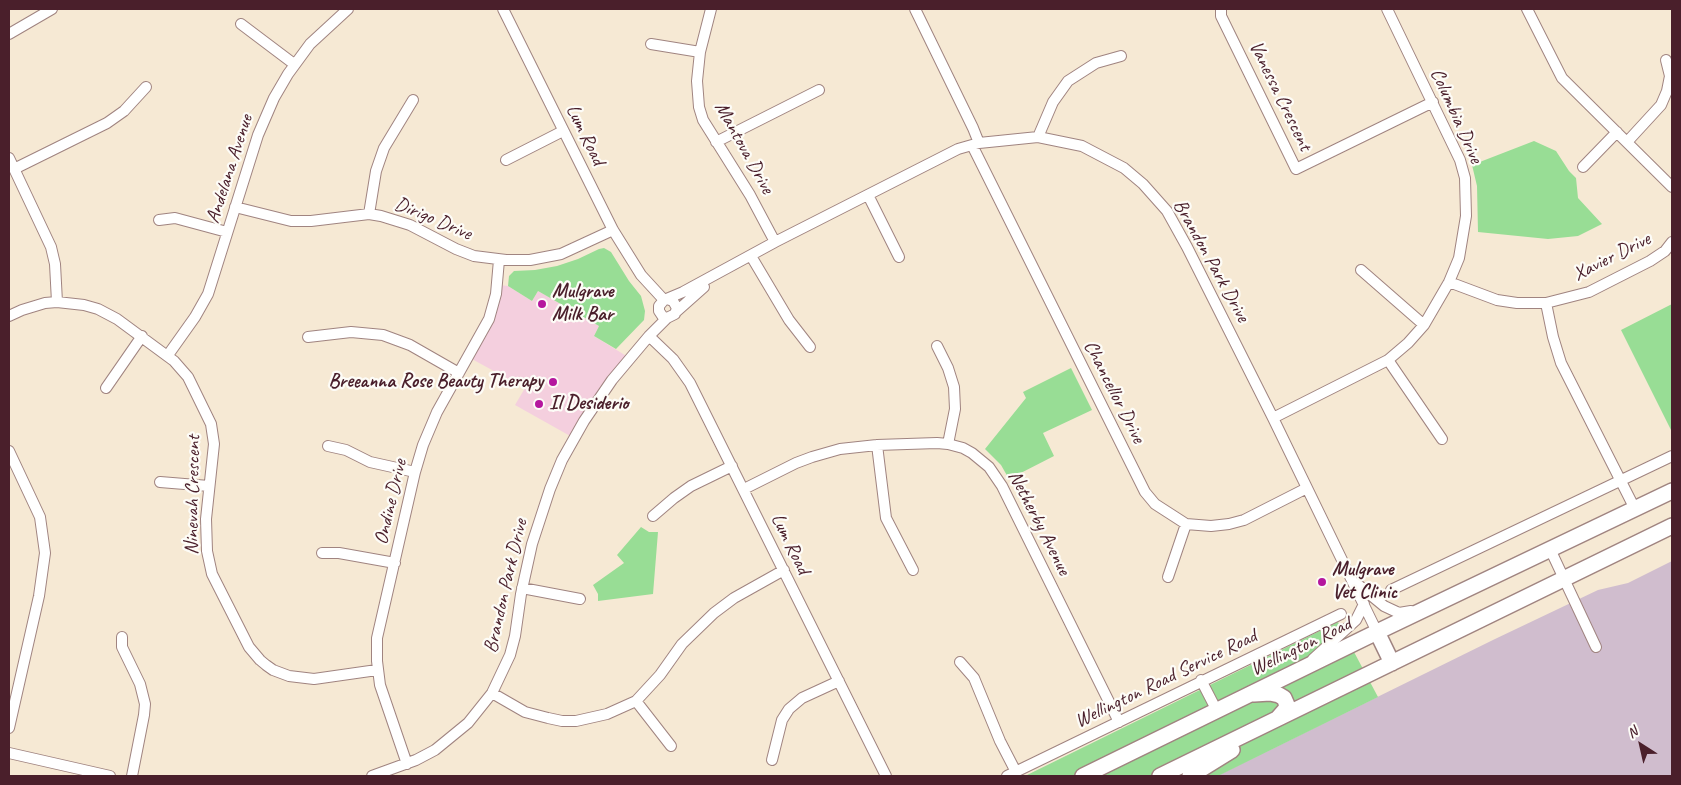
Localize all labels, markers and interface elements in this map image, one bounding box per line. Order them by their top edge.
street label: Vanessa Crescent [1243,37,1317,155]
street label: Columbia Drive [1424,65,1488,167]
street label: Mantova Drive [709,98,779,198]
street label: Lum Road [560,101,610,169]
street label: Andelana Avenue [201,112,259,226]
street label: Dirigo Drive [391,192,475,246]
street label: Brandon Park Drive [1167,195,1255,327]
street label: Xavier Drive [1569,227,1655,287]
place label: Mulgrave Milk Bar [552,280,614,327]
marker: Mulgrave Milk Bar [536,298,548,310]
street label: Chancellor Drive [1078,337,1150,447]
place label: Breeanna Rose Beauty Therapy [329,370,543,394]
marker: Breeanna Rose Beauty Therapy [547,376,559,388]
place label: Il Desiderio [549,392,629,416]
marker: Il Desiderio [533,398,545,410]
street label: Ninevah Crescent [180,435,206,555]
street label: Ondine Drive [370,457,412,547]
street label: Netherby Avenue [1002,467,1076,579]
street label: Lum Road [765,510,815,578]
street label: Brandon Park Drive [479,517,533,655]
place label: Mulgrave Vet Clinic [1332,558,1397,605]
marker: Mulgrave Vet Clinic [1316,576,1328,588]
street label: Wellington Road [1247,612,1355,682]
street label: Wellington Road Service Road [1071,625,1261,733]
north arrow [1616,720,1666,770]
text: N [1624,723,1641,742]

